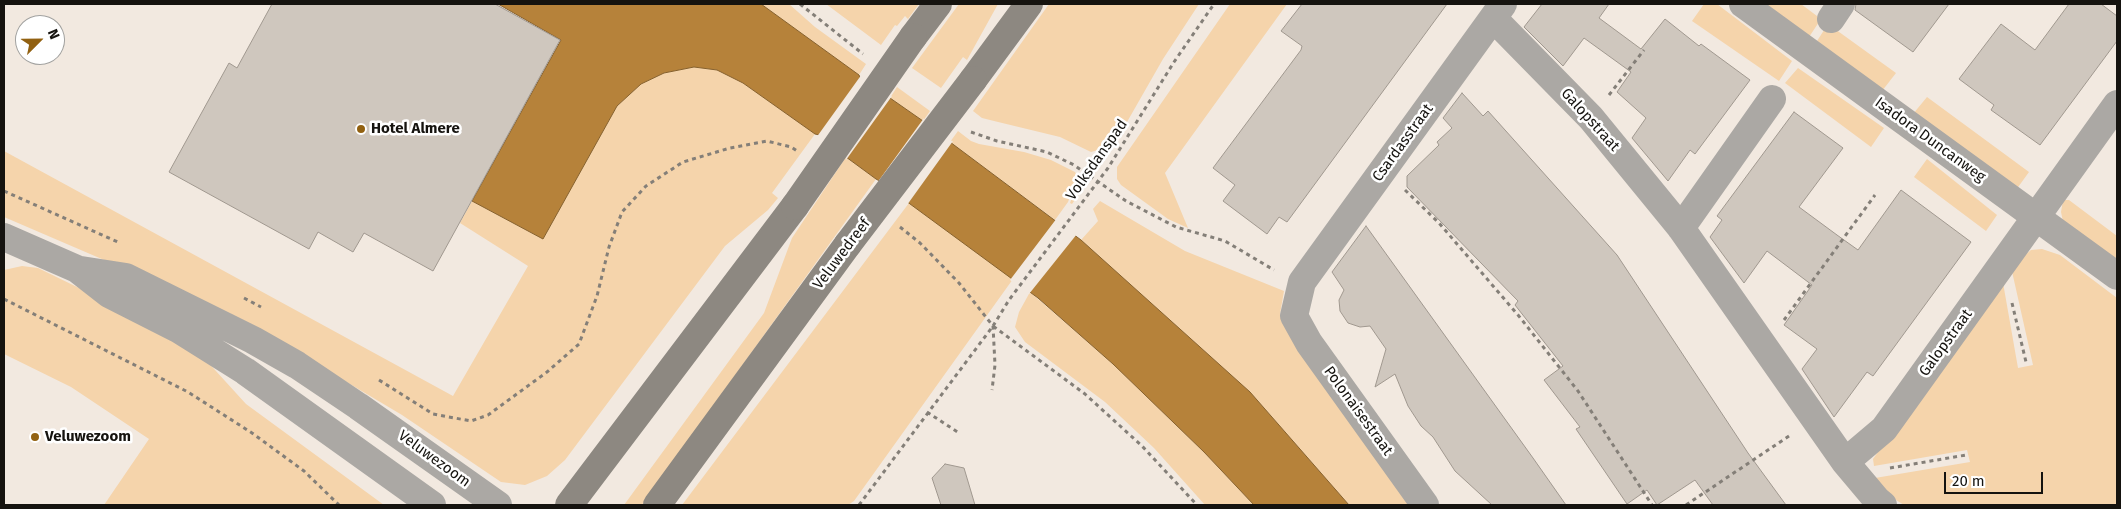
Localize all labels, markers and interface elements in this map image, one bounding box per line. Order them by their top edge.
north arrow [15,15,65,65]
text: N [44,27,63,42]
street label: Galopstraat [1557,85,1623,155]
street label: Isadora Duncanweg [1871,94,1989,186]
street label: Csardasstraat [1369,101,1437,185]
street label: Volksdanspad [1063,116,1131,204]
place label: Hotel Almere [371,120,460,138]
marker: Hotel Almere [355,123,367,135]
street label: Veluwedreef [810,215,874,293]
street label: Galopstraat [1916,306,1976,380]
street label: Polonaisestraat [1320,363,1396,459]
street label: Veluwezoom [394,427,474,491]
place label: Veluwezoom [45,428,131,446]
marker: Veluwezoom [29,431,41,443]
scale bar [1946,462,2045,494]
text: 20 m [1952,472,1985,490]

